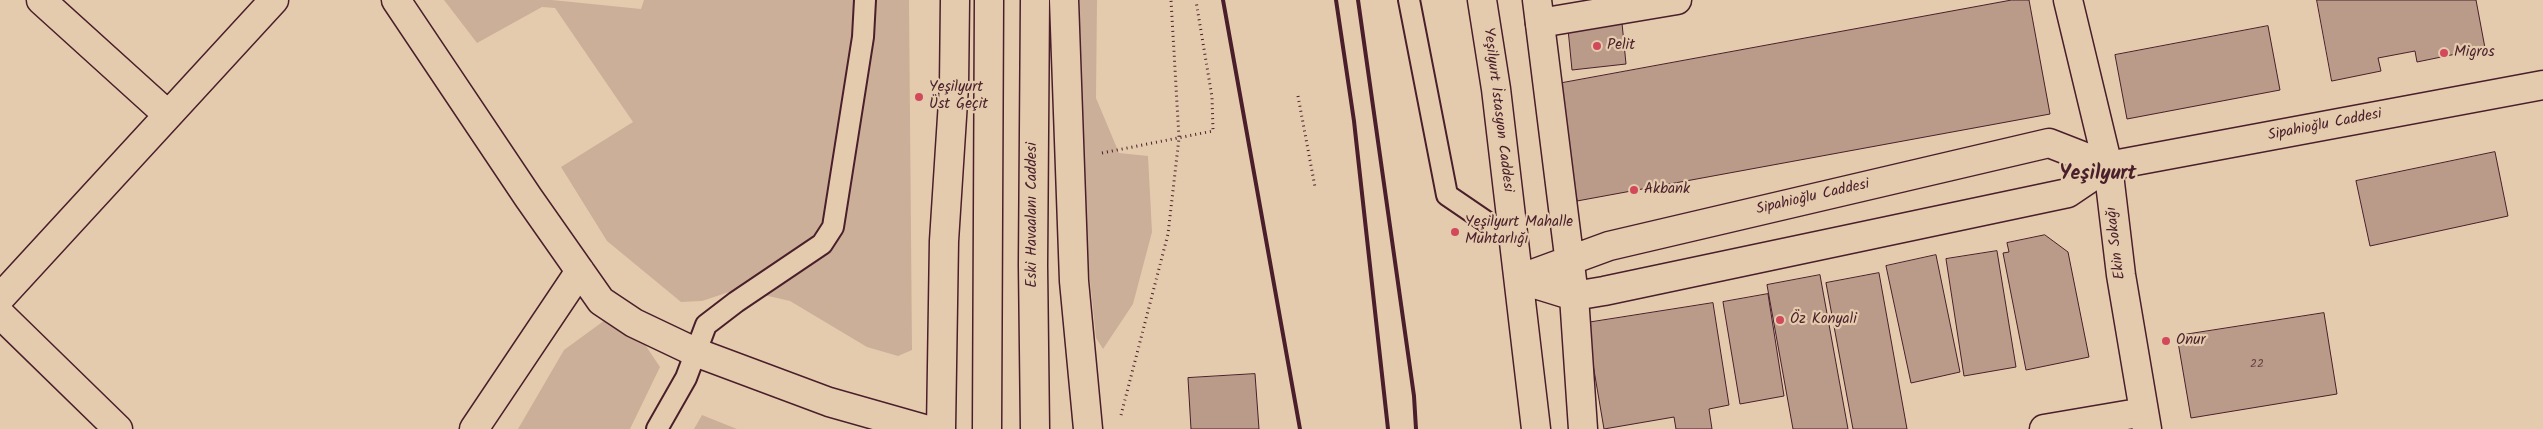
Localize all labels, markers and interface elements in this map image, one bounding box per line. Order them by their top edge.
street label: Yeşilyurt İstasyon Caddesi [1478,27,1516,193]
place label: Pelit [1607,37,1635,55]
marker: Pelit [1591,40,1603,52]
place label: Migros [2454,44,2495,62]
marker: Migros [2438,47,2450,59]
place label: Yeşilyurt Üst Geçit [929,79,988,114]
marker: Yeşilyurt Üst Geçit [913,91,925,103]
street label: Sipahioğlu Caddesi [2266,106,2384,146]
street label: Eski Havaalanı Caddesi [1024,142,1042,288]
district label: Yeşilyurt [2059,164,2137,188]
street label: Sipahioğlu Caddesi [1755,176,1871,220]
place label: Akbank [1644,181,1690,199]
marker: Akbank [1628,184,1640,196]
street label: Ekin Sokağı [2104,206,2130,280]
place label: Yeşilyurt Mahalle Muhtarlığı [1465,214,1573,249]
marker: Yeşilyurt Mahalle Muhtarlığı [1449,226,1461,238]
place label: Öz Konyali [1790,311,1857,329]
marker: Öz Konyali [1774,314,1786,326]
place label: Onur [2176,332,2205,350]
marker: Onur [2160,335,2172,347]
house number: 22 [2250,358,2264,372]

